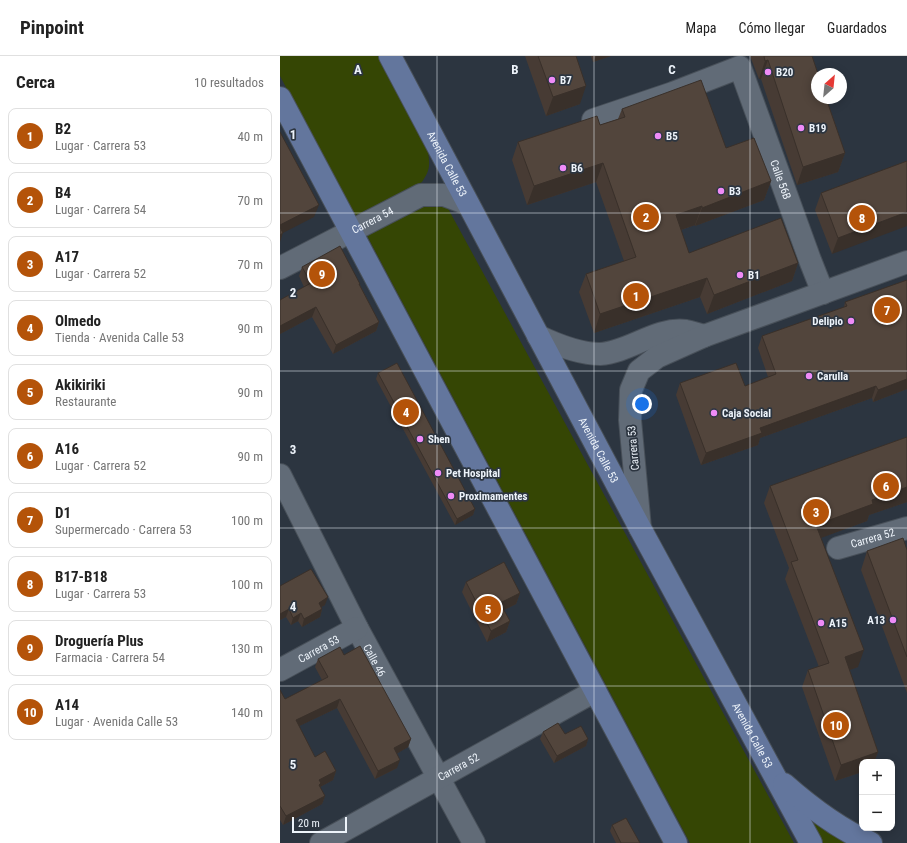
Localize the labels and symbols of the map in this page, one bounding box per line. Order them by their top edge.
text: A [354,62,362,77]
text: B [511,62,519,77]
text: C [668,62,676,77]
place label: B20 [776,66,794,79]
marker: B20 [763,67,773,77]
north arrow [811,68,847,104]
place label: B7 [560,74,572,87]
marker: B7 [547,75,557,85]
place label: B19 [809,122,826,135]
marker: B19 [796,123,806,133]
text: 1 [290,127,296,142]
street label: Avenida Calle 53 [424,129,469,199]
place label: B5 [666,130,678,143]
marker: B5 [653,131,663,141]
street label: Calle 56B [767,158,793,201]
place label: B6 [571,162,583,175]
marker: B6 [558,163,568,173]
place label: B3 [729,185,741,198]
marker: B3 [716,186,726,196]
pin: 2 [633,202,659,232]
pin: 8 [849,203,875,233]
street label: Carrera 54 [350,204,396,237]
pin: 9 [309,259,335,289]
place label: B1 [748,269,760,282]
marker: B1 [735,270,745,280]
pin: 1 [623,281,649,311]
text: 2 [290,285,297,300]
pin: 7 [874,295,900,325]
place label: Delipio [812,315,844,328]
marker: Delipio [846,316,856,326]
place label: Carulla [817,370,848,383]
marker: Carulla [804,371,814,381]
your location [632,394,652,414]
pin: 4 [393,397,419,427]
place label: Caja Social [722,407,771,420]
marker: Caja Social [709,408,719,418]
street label: Avenida Calle 53 [576,415,621,485]
street label: Carrera 53 [625,425,642,471]
place label: Shen [428,433,450,446]
marker: Shen [415,434,425,444]
text: 3 [290,442,296,457]
place label: Pet Hospital [446,467,500,480]
marker: Pet Hospital [433,468,443,478]
pin: 6 [873,471,899,501]
place label: Proximamentes [459,490,528,503]
marker: Proximamentes [446,491,456,501]
pin: 3 [803,497,829,527]
street label: Carrera 52 [849,526,896,551]
pin: 5 [475,594,501,624]
text: 4 [290,599,297,614]
place label: A13 [867,614,885,627]
marker: A13 [888,615,898,625]
place label: A15 [829,617,847,630]
marker: A15 [816,618,826,628]
street label: Carrera 53 [296,633,342,666]
street label: Calle 46 [360,642,388,679]
street label: Avenida Calle 53 [729,701,775,770]
pin: 10 [823,710,849,740]
street label: Carrera 52 [436,751,481,784]
text: 5 [290,757,297,772]
scale bar [292,815,347,834]

